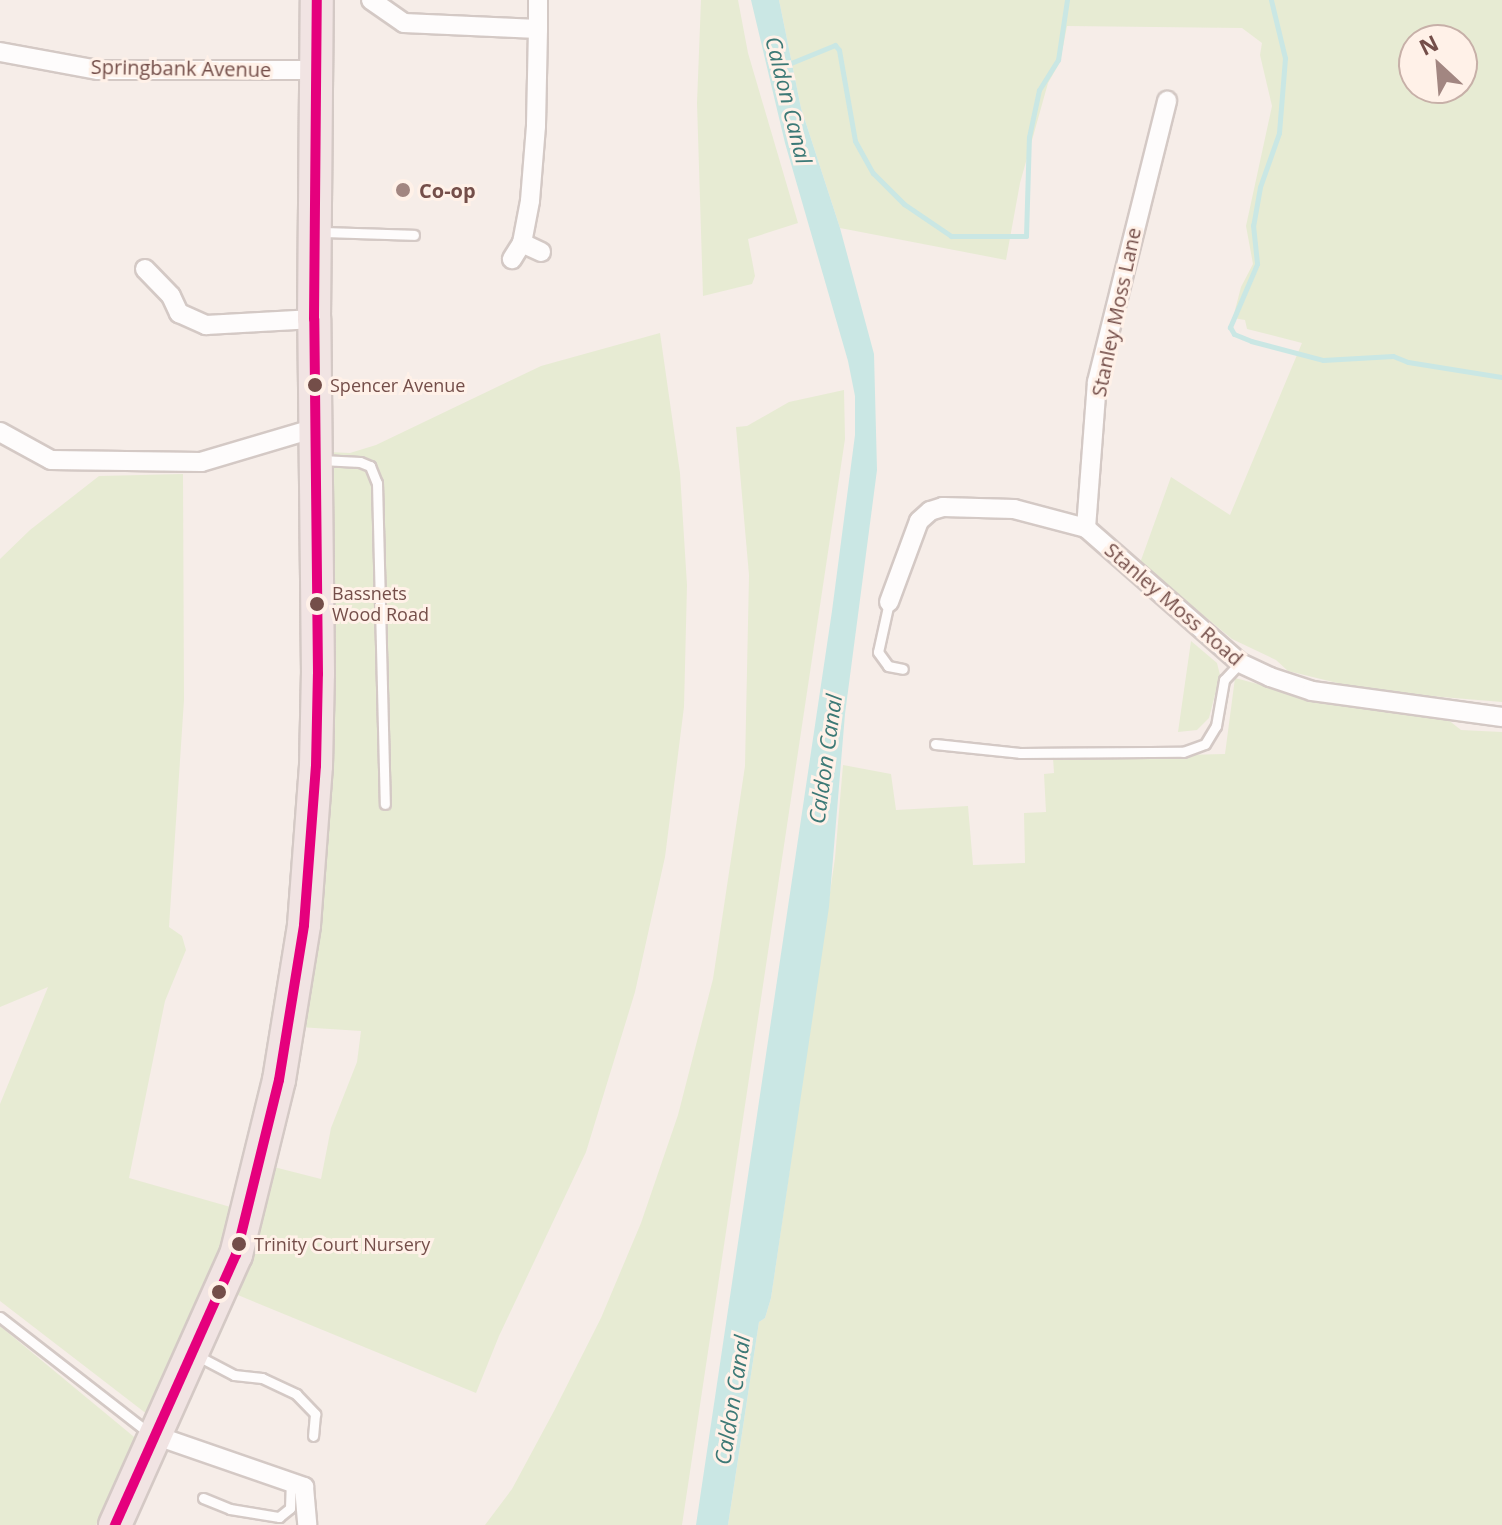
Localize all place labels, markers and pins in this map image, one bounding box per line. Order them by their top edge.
place label: Co-op [419,178,476,202]
marker: Co-op [394,181,412,199]
place label: Spencer Avenue [330,374,465,396]
marker: Spencer Avenue [307,377,323,393]
place label: Bassnets Wood Road [332,583,429,626]
marker: Bassnets Wood Road [309,596,325,612]
place label: Trinity Court Nursery [254,1233,430,1255]
marker: Trinity Court Nursery [231,1236,247,1252]
unlabelled marker [211,1284,227,1300]

